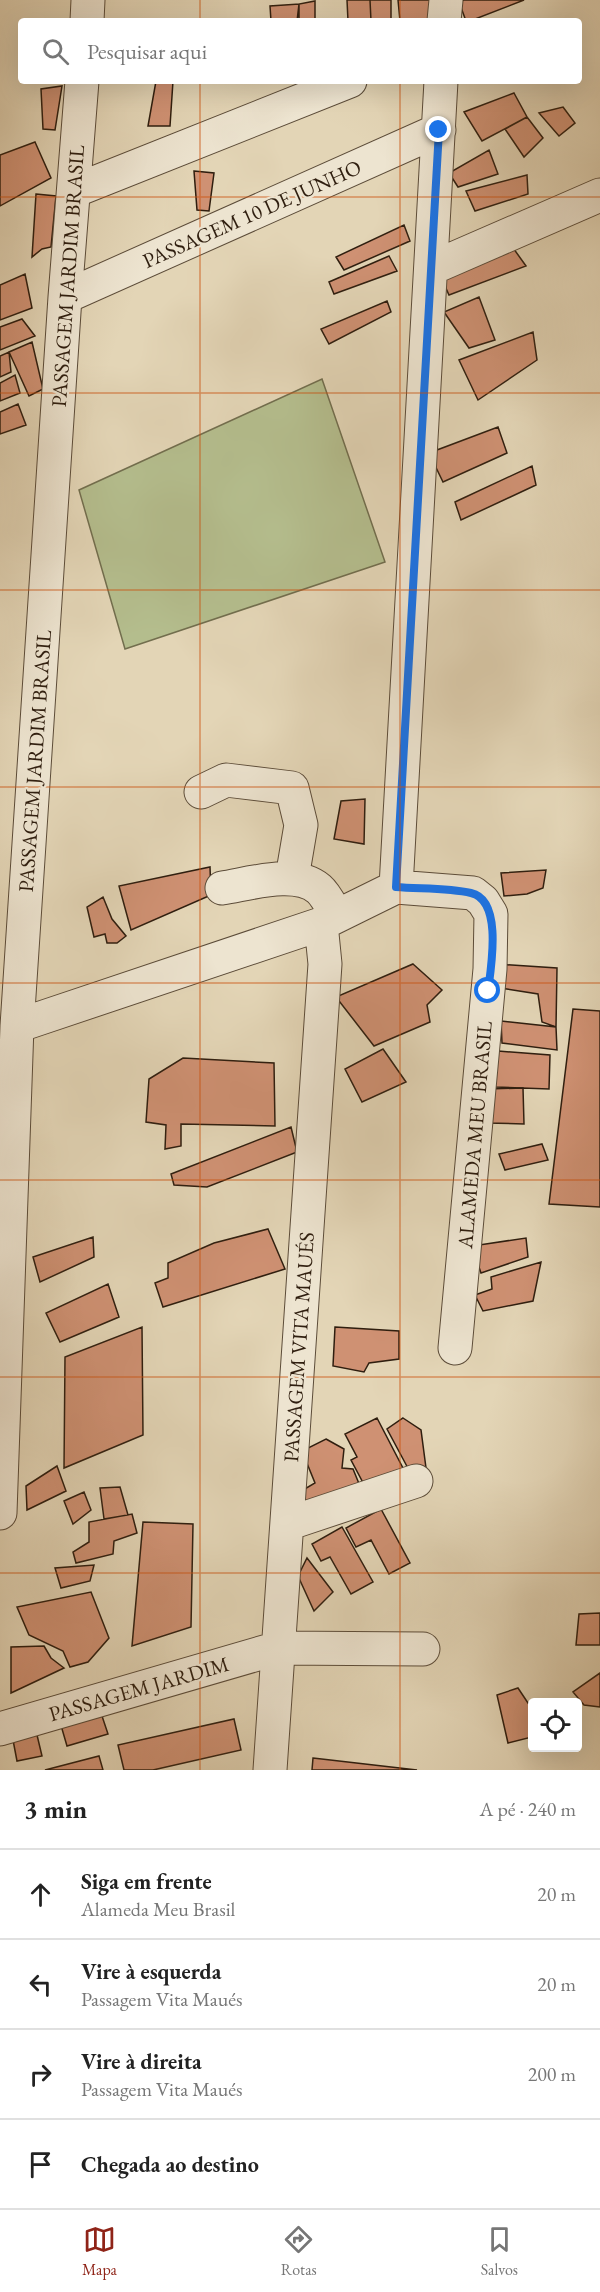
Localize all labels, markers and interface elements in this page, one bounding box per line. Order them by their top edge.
search box [18,18,582,84]
icon: search [39,35,72,68]
text: Pesquisar aqui [87,37,207,66]
route end [425,116,451,142]
street label: PASSAGEM JARDIM BRASIL [45,143,90,408]
street label: PASSAGEM 10 DE JUNHO [138,153,365,274]
street label: PASSAGEM JARDIM BRASIL [12,628,57,893]
route start [474,977,500,1003]
street label: ALAMEDA MEU BRASIL [451,1019,498,1251]
street label: PASSAGEM VITA MAUÉS [277,1231,320,1463]
street label: PASSAGEM JARDIM [46,1650,232,1727]
map controls [528,1698,582,1752]
button: locate [528,1698,582,1752]
text: 3 min [24,1792,87,1826]
text: A pé · 240 m [480,1796,576,1822]
text: Siga em frente [81,1867,212,1896]
icon: ahead [24,1878,57,1911]
text: 20 m [537,1881,576,1907]
text: Alameda Meu Brasil [81,1896,235,1922]
text: Vire à esquerda [81,1957,221,1986]
icon: left [24,1968,57,2001]
text: 20 m [537,1971,576,1997]
text: Passagem Vita Maués [81,1986,243,2012]
text: Vire à direita [81,2047,202,2076]
icon: right [24,2058,57,2091]
text: 200 m [528,2061,576,2087]
text: Passagem Vita Maués [81,2076,243,2102]
icon: arrive [24,2148,57,2181]
text: Chegada ao destino [81,2150,259,2179]
tab: Mapa [82,2223,117,2280]
tab: Rotas [281,2223,317,2280]
tab: Salvos [481,2223,518,2280]

